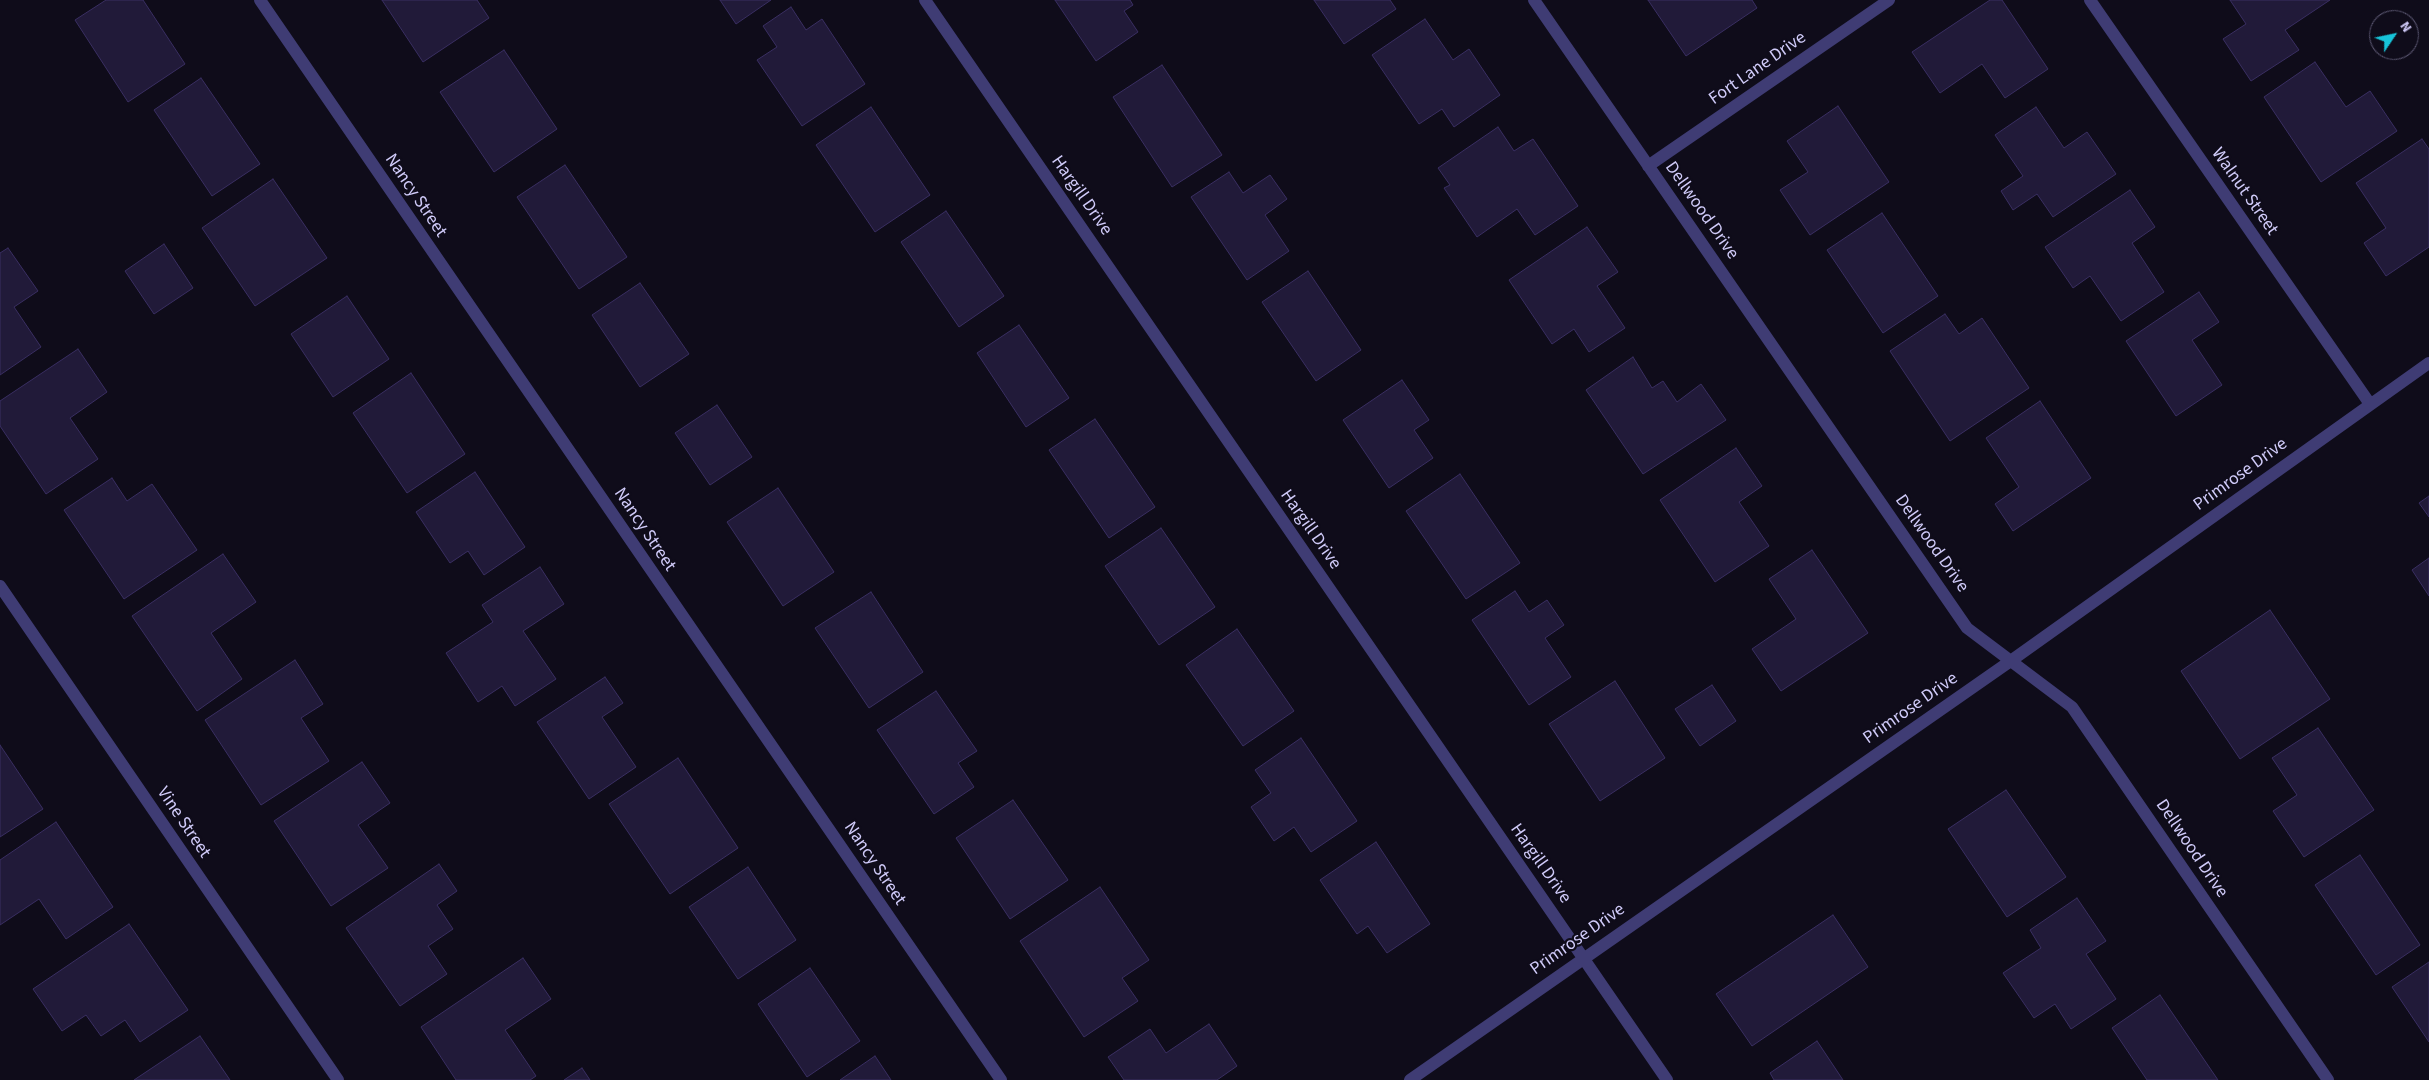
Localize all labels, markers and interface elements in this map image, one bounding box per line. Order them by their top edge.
north arrow [2369,10,2419,60]
text: N [2395,18,2417,37]
street label: Fort Lane Drive [1705,28,1811,110]
street label: Walnut Street [2206,144,2282,240]
street label: Nancy Street [379,150,451,242]
street label: Hargill Drive [1046,152,1116,240]
street label: Dellwood Drive [1659,158,1743,264]
street label: Primrose Drive [2190,434,2292,516]
street label: Nancy Street [608,484,680,576]
street label: Hargill Drive [1275,486,1345,574]
street label: Dellwood Drive [1889,491,1973,597]
street label: Primrose Drive [1859,668,1963,750]
street label: Vine Street [151,783,215,863]
street label: Dellwood Drive [2150,796,2232,902]
street label: Nancy Street [838,818,910,910]
street label: Hargill Drive [1505,820,1575,908]
street label: Primrose Drive [1526,899,1630,981]

